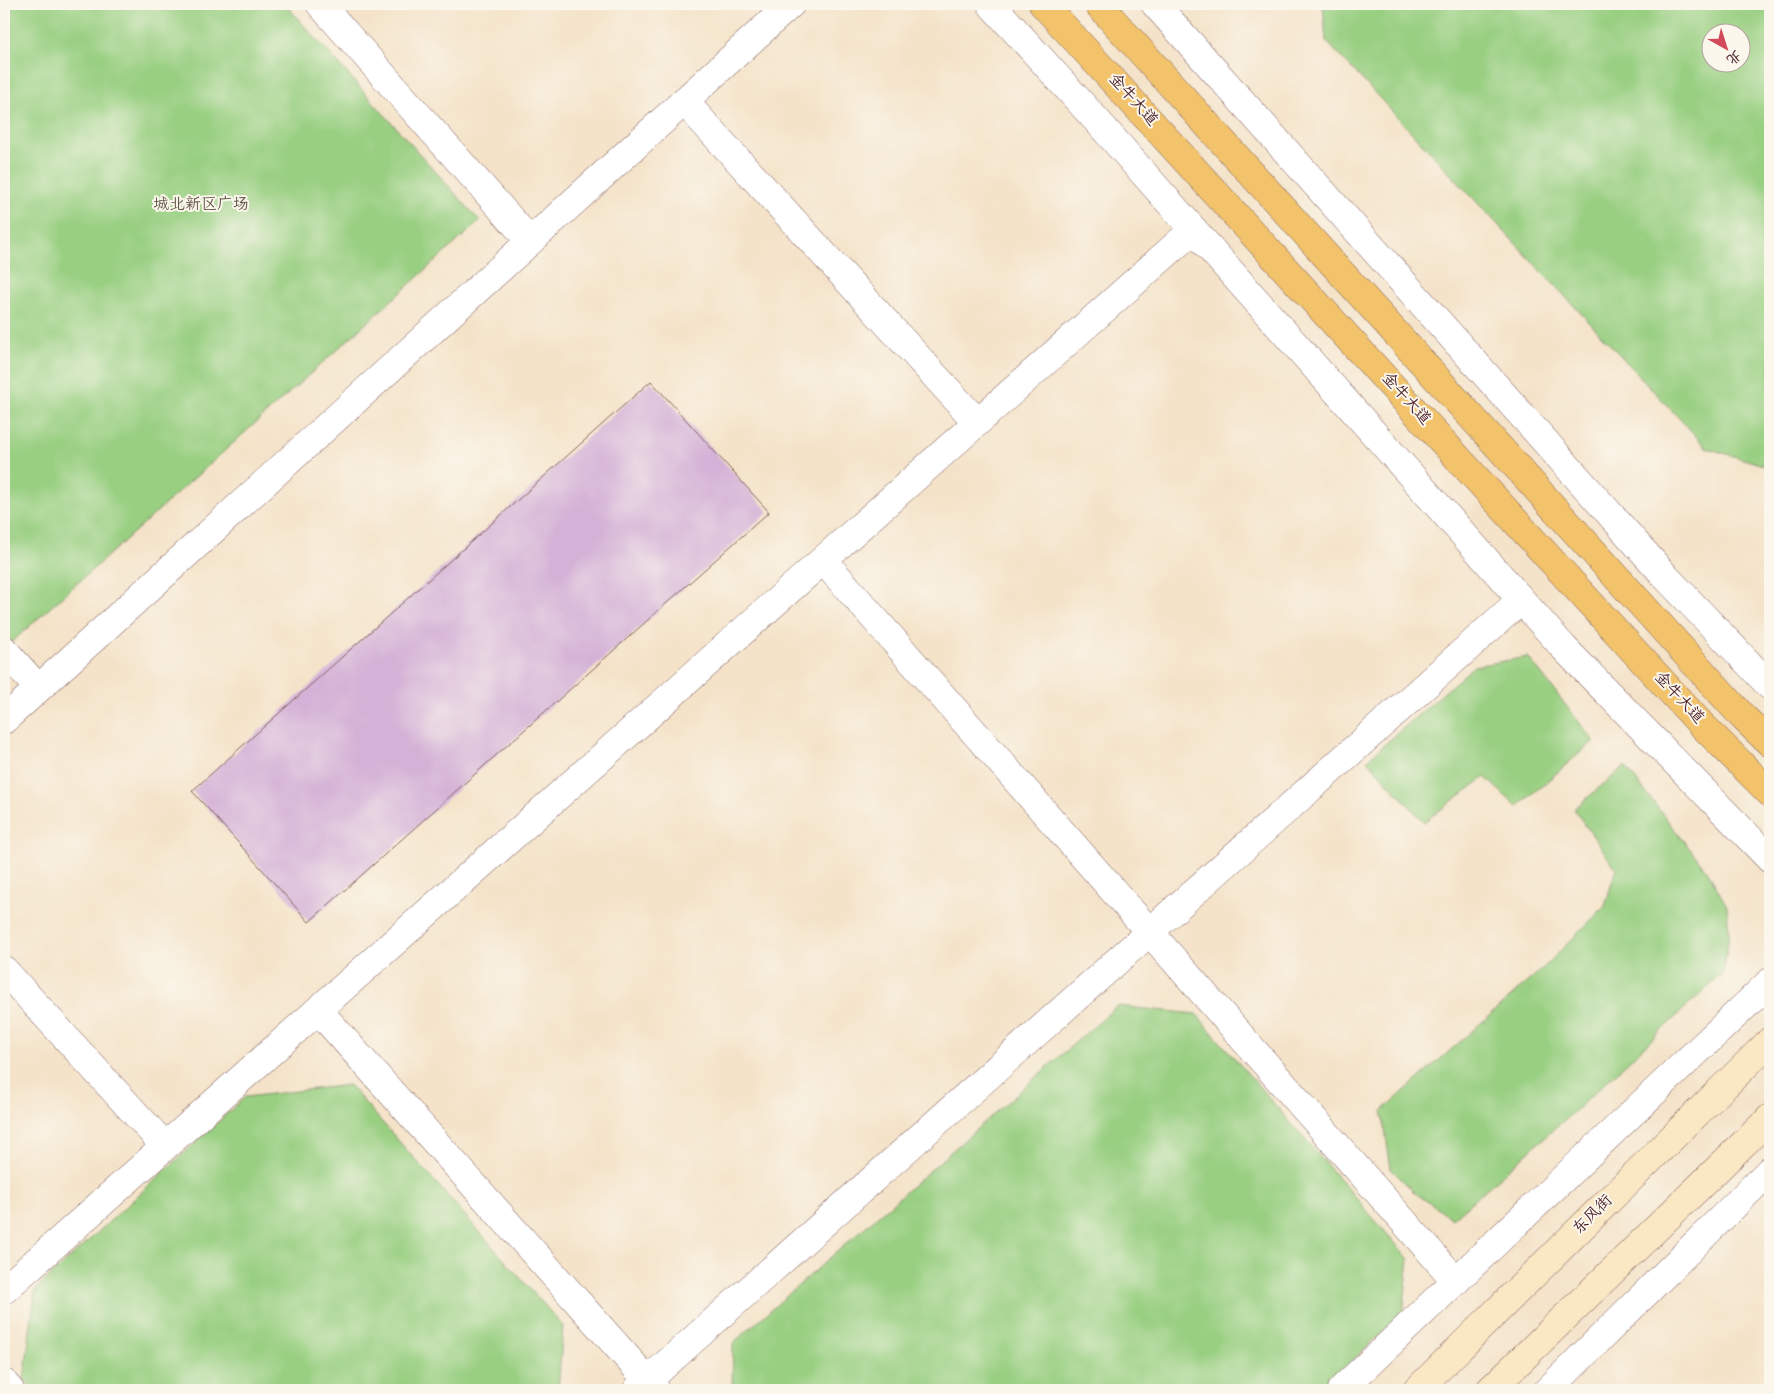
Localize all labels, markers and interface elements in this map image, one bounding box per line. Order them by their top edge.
north arrow [1702,22,1752,72]
text: 北 [1722,45,1743,67]
street label: 金牛大道 [1104,70,1161,131]
park label: 城北新区广场 [153,195,249,216]
street label: 金牛大道 [1377,369,1434,430]
street label: 金牛大道 [1649,668,1708,729]
street label: 东风街 [1570,1192,1618,1240]

